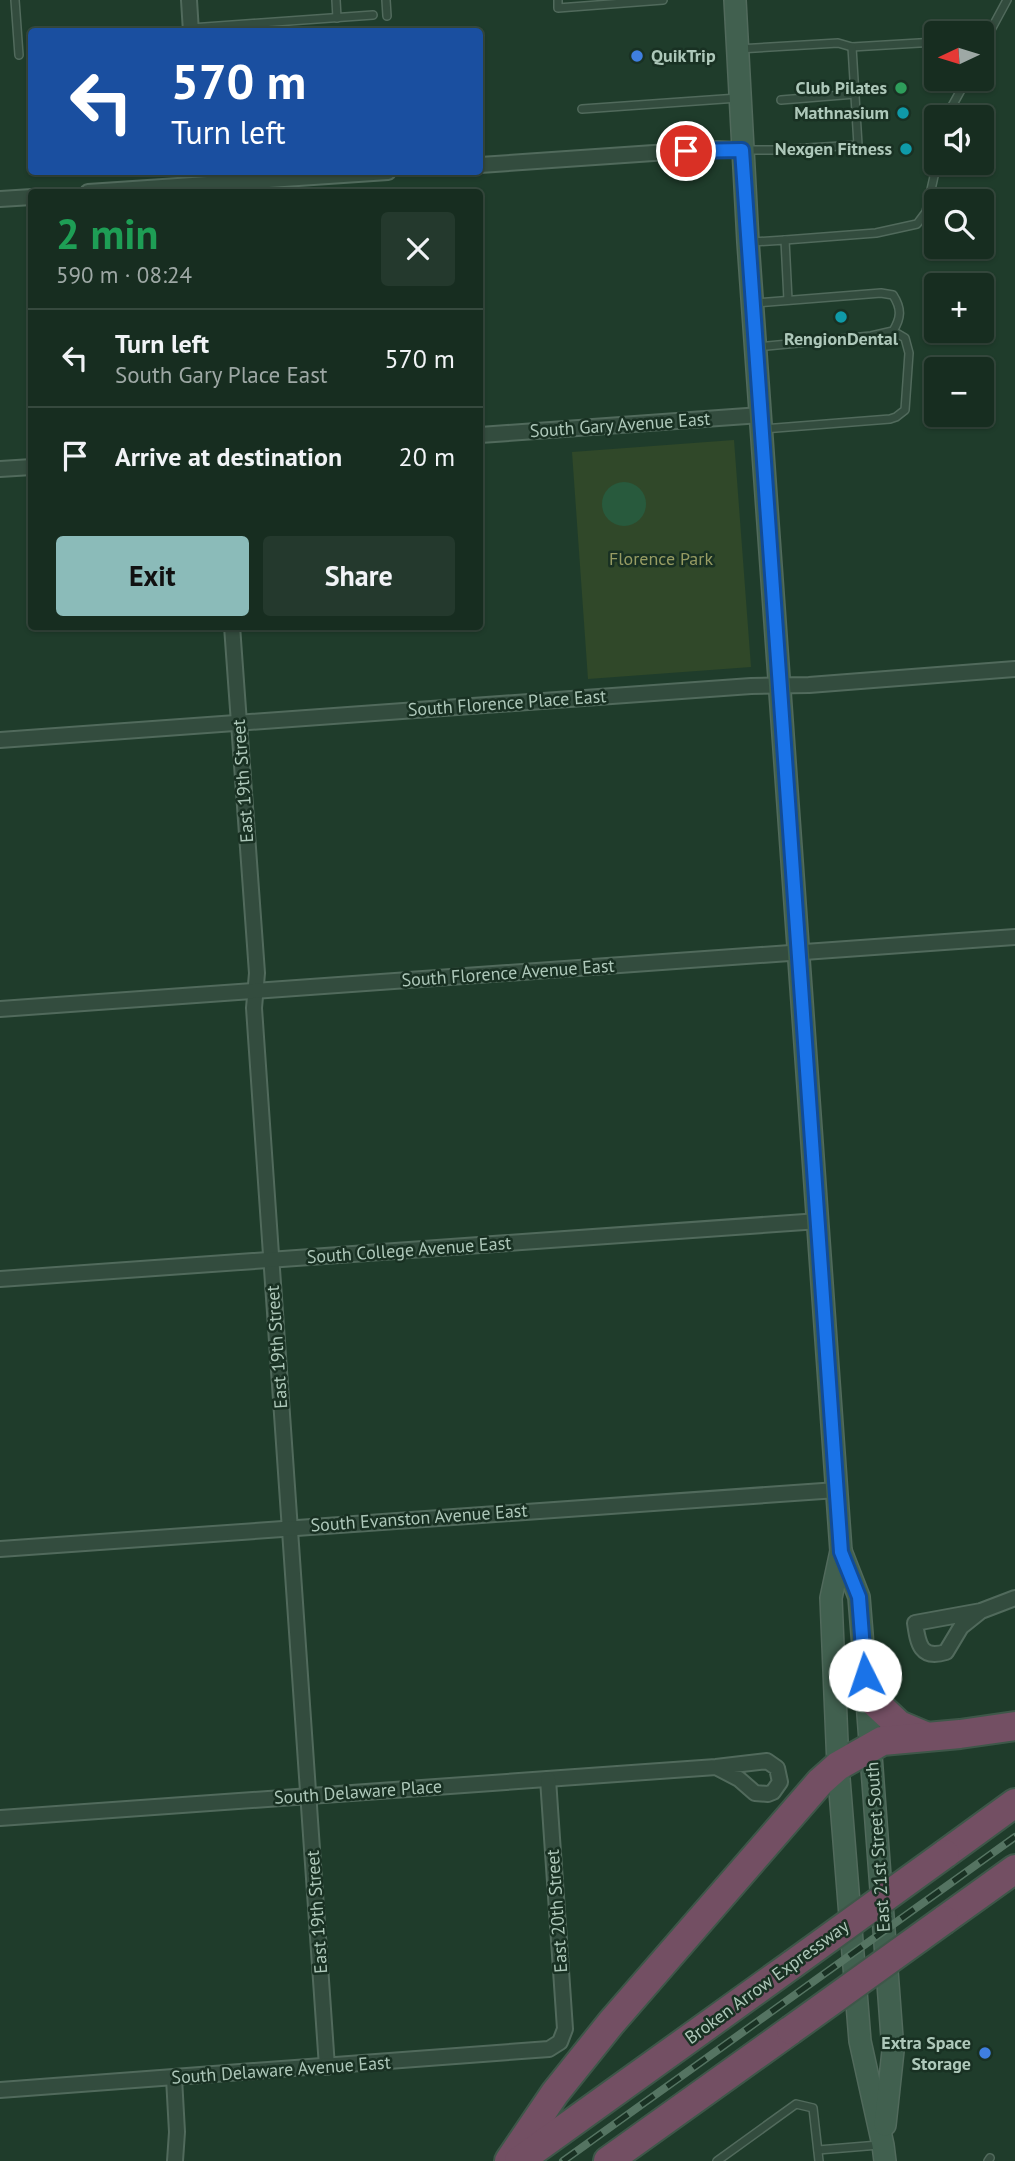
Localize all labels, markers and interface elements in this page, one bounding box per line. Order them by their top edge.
north arrow [924,21,994,91]
map controls [924,21,994,427]
place label: QuikTrip [651,44,716,67]
marker: QuikTrip [629,48,645,64]
text: 570 m [171,49,306,113]
icon: left [56,56,147,147]
place label: Club Pilates [795,76,887,99]
marker: Club Pilates [893,80,909,96]
place label: Mathnasium [794,101,889,124]
marker: Mathnasium [895,105,911,121]
button: sound [924,105,994,175]
text: Turn left [171,111,286,153]
pin [656,121,716,181]
icon: arrive [667,132,705,170]
place label: Nexgen Fitness [775,137,892,160]
marker: Nexgen Fitness [898,141,914,157]
button: search [924,189,994,259]
text: 2 min [56,206,158,261]
button: close [381,212,455,286]
text: 590 m · 08:24 [56,260,192,289]
button: + [924,273,994,343]
marker: RengionDental [833,309,849,325]
text: Turn left [115,327,209,360]
place label: RengionDental [784,327,899,350]
icon: left [56,339,94,377]
text: 570 m [384,342,455,375]
button: − [924,357,994,427]
text: South Gary Place East [115,360,328,389]
street label: South Gary Avenue East [529,407,711,442]
icon: arrive [56,437,94,475]
text: Arrive at destination [115,440,342,473]
text: 20 m [399,440,455,473]
button: Exit [56,536,249,616]
button: Share [263,536,455,616]
park label: Florence Park [609,547,713,570]
street label: South Florence Place East [407,684,607,721]
street label: East 19th Street [227,719,258,843]
street label: South Florence Avenue East [401,954,615,991]
street label: South College Avenue East [306,1231,512,1268]
street label: East 19th Street [261,1285,292,1409]
street label: South Evanston Avenue East [310,1498,528,1537]
position arrow [828,1638,902,1712]
street label: East 21st Street South [860,1761,895,1933]
street label: South Delaware Place [273,1774,443,1809]
street label: East 20th Street [541,1849,572,1973]
street label: East 19th Street [301,1850,332,1974]
street label: Broken Arrow Expressway [680,1914,854,2049]
place label: Extra Space Storage [881,2031,971,2075]
marker: Extra Space Storage [977,2045,993,2061]
street label: South Delaware Avenue East [171,2050,391,2089]

